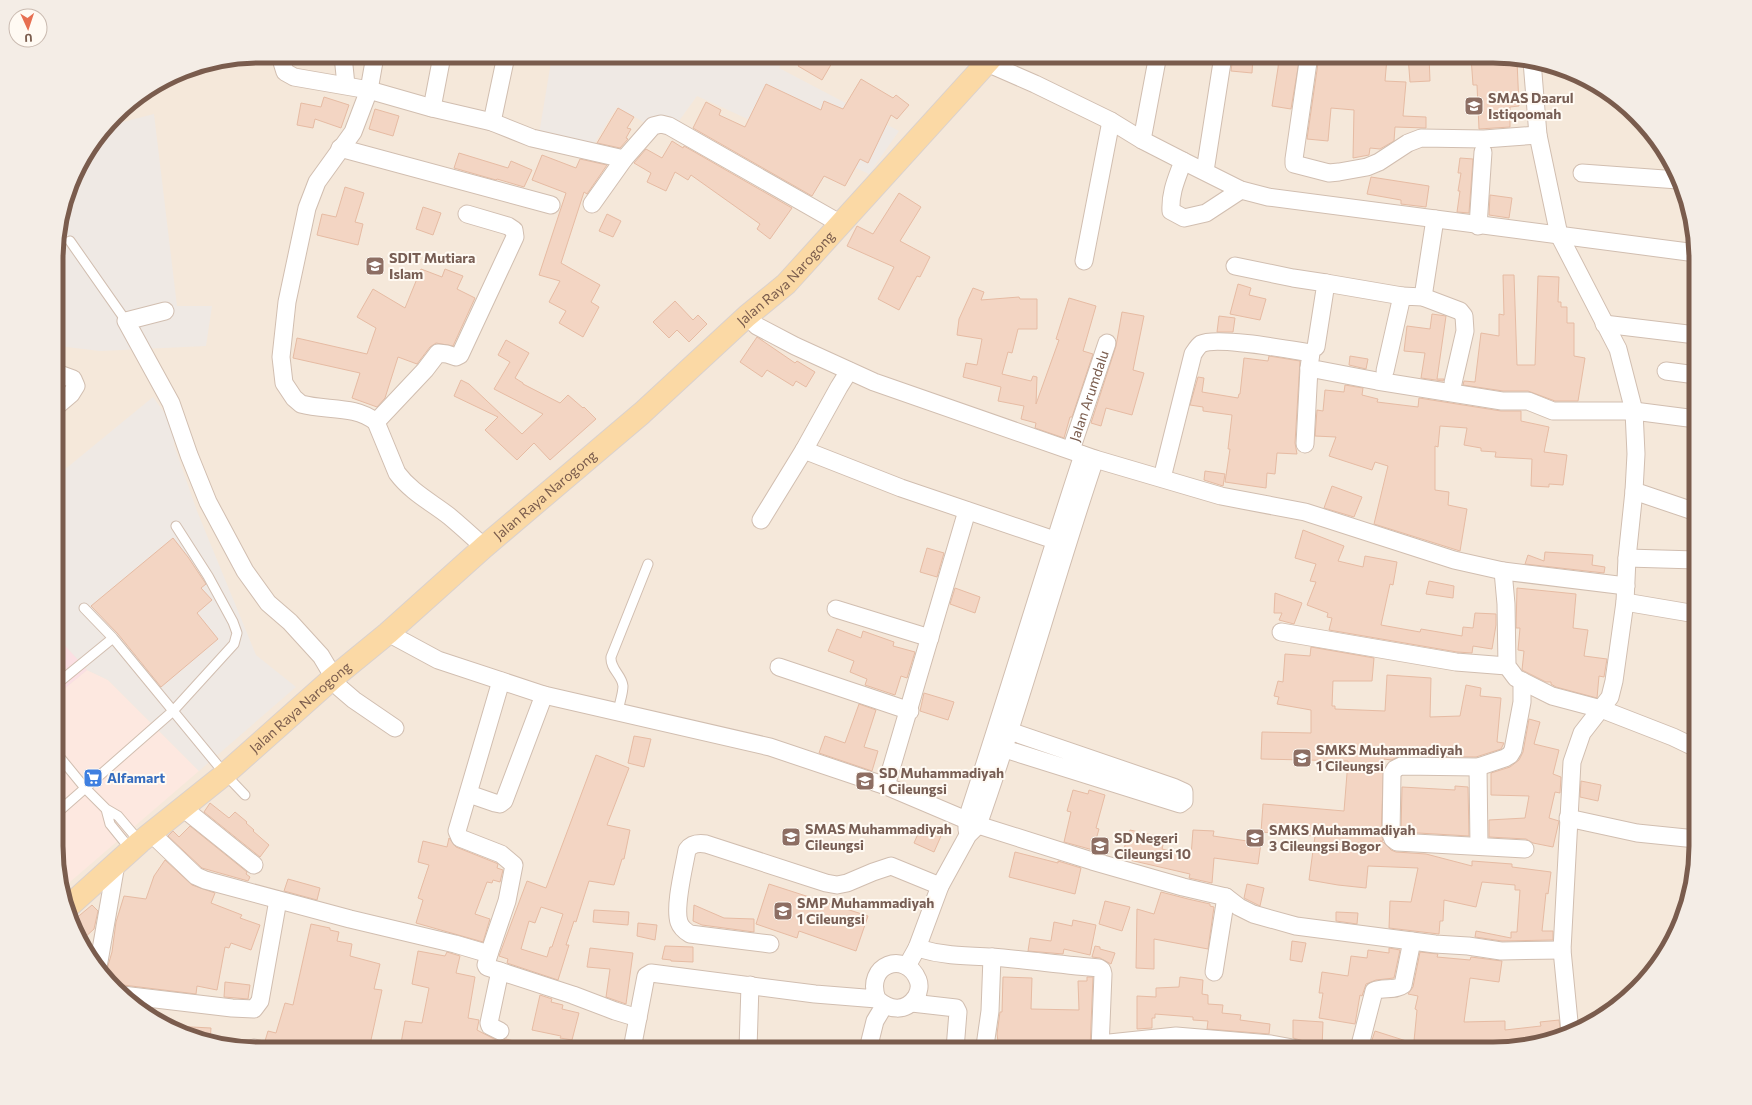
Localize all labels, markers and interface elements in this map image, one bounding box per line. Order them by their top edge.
north arrow [8,8,48,48]
text: U [24,32,33,45]
place label: SMAS Daarul Istiqoomah [1488,89,1574,122]
school or university icon: SMAS Daarul Istiqoomah [1463,95,1485,117]
street label: Jalan Raya Narogong [733,227,838,329]
place label: SDIT Mutiara Islam [389,249,475,282]
school or university icon: SDIT Mutiara Islam [364,255,386,277]
street label: Jalan Arumdalu [1065,348,1112,444]
street label: Jalan Raya Narogong [490,446,600,543]
street label: Jalan Raya Narogong [246,658,355,756]
place label: SMKS Muhammadiyah 1 Cileungsi [1316,741,1463,774]
school or university icon: SMKS Muhammadiyah 1 Cileungsi [1291,747,1313,769]
place label: SD Muhammadiyah 1 Cileungsi [879,764,1004,797]
supermarket icon: Alfamart [82,767,104,789]
place label: Alfamart [107,769,165,786]
school or university icon: SD Muhammadiyah 1 Cileungsi [854,770,876,792]
place label: SMAS Muhammadiyah Cileungsi [805,820,952,853]
place label: SMKS Muhammadiyah 3 Cileungsi Bogor [1269,821,1416,854]
school or university icon: SMAS Muhammadiyah Cileungsi [780,826,802,848]
school or university icon: SMKS Muhammadiyah 3 Cileungsi Bogor [1244,827,1266,849]
place label: SD Negeri Cileungsi 10 [1114,829,1191,862]
school or university icon: SD Negeri Cileungsi 10 [1089,835,1111,857]
place label: SMP Muhammadiyah 1 Cileungsi [797,894,934,927]
school or university icon: SMP Muhammadiyah 1 Cileungsi [772,900,794,922]

